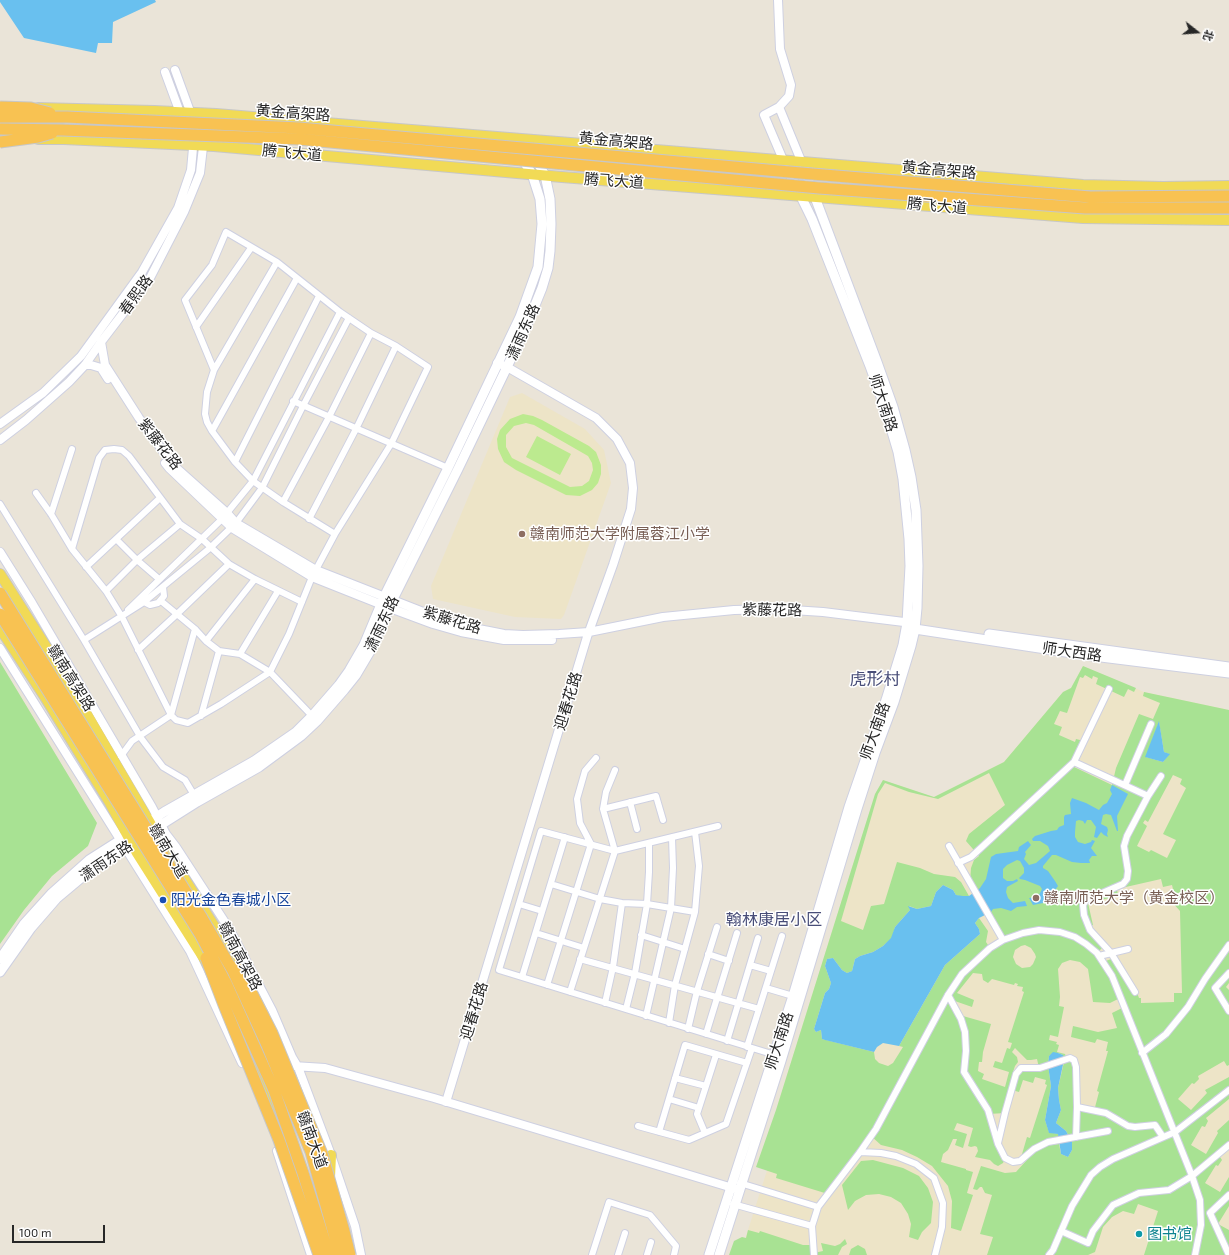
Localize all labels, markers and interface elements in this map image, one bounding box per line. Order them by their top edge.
north arrow [1177,12,1217,52]
text: 北 [1201,28,1217,43]
street label: 黄金高架路 [255,101,331,125]
street label: 黄金高架路 [578,129,654,153]
street label: 腾飞大道 [261,141,323,165]
street label: 黄金高架路 [901,158,977,182]
street label: 腾飞大道 [583,170,645,192]
street label: 腾飞大道 [906,194,968,218]
street label: 春熙路 [115,272,157,318]
street label: 潇雨东路 [503,301,543,363]
street label: 师大南路 [865,372,901,434]
street label: 紫藤花路 [134,415,186,473]
place label: 赣南师范大学附属蓉江小学 [530,525,710,543]
marker: 赣南师范大学附属蓉江小学 [517,529,527,539]
street label: 潇雨东路 [361,593,403,655]
street label: 紫藤花路 [742,600,802,620]
street label: 紫藤花路 [421,603,483,637]
street label: 师大西路 [1041,639,1103,665]
street label: 赣南高架路 [43,641,99,715]
district label: 虎形村 [850,669,900,689]
street label: 迎春花路 [551,670,585,732]
street label: 师大南路 [856,700,894,762]
street label: 赣南大道 [145,821,191,881]
street label: 潇雨东路 [76,837,136,885]
place label: 赣南师范大学（黄金校区） [1044,889,1224,907]
place label: 阳光金色春城小区 [171,891,291,909]
marker: 赣南师范大学（黄金校区） [1031,893,1041,903]
marker: 阳光金色春城小区 [158,895,168,905]
district label: 翰林康居小区 [726,910,822,930]
street label: 赣南高架路 [214,919,266,993]
street label: 迎春花路 [457,980,491,1042]
street label: 师大南路 [761,1010,797,1072]
street label: 赣南大道 [293,1109,331,1171]
scale bar [14,1217,107,1243]
text: 100 m [19,1225,51,1239]
place label: 图书馆 [1147,1225,1192,1243]
marker: 图书馆 [1134,1229,1144,1239]

